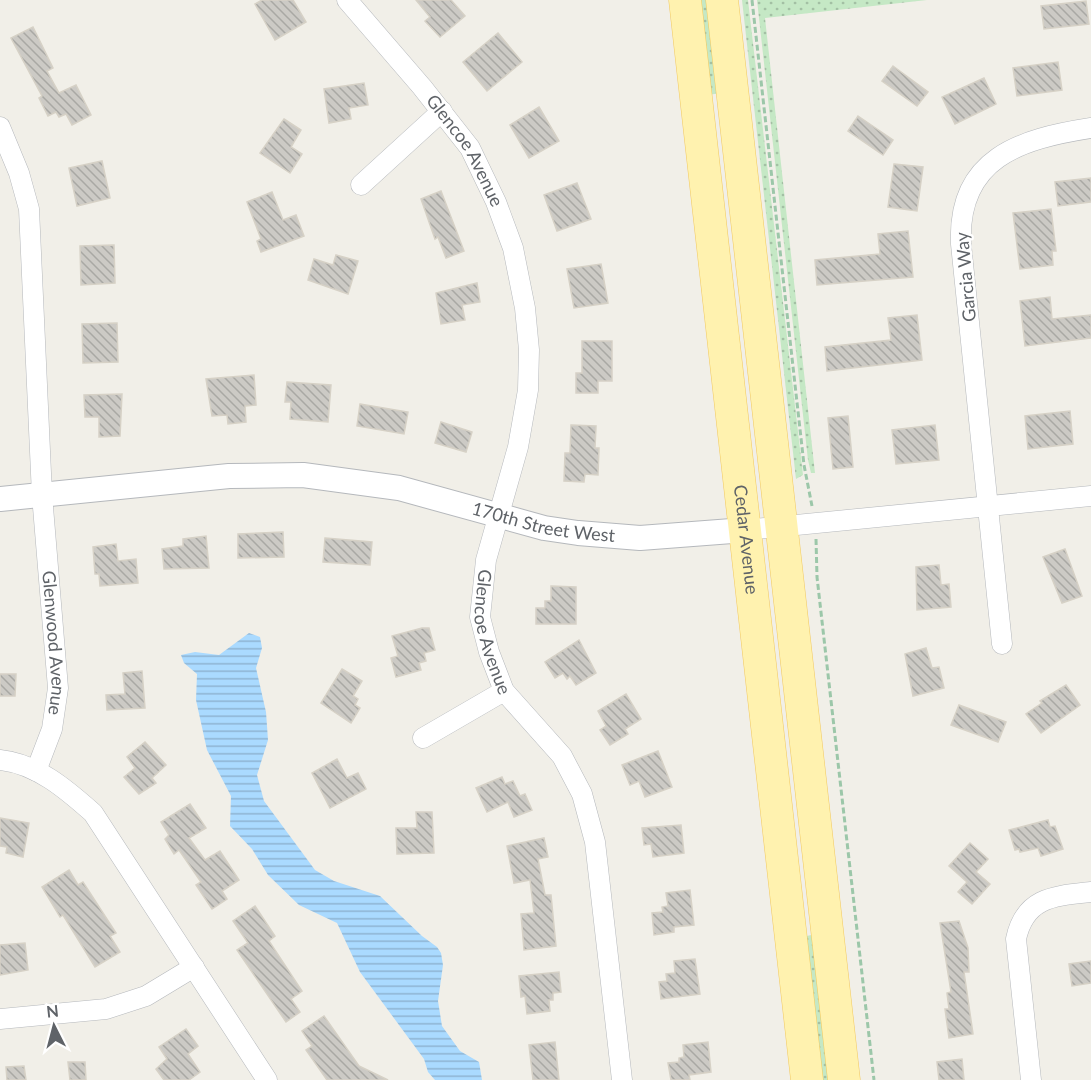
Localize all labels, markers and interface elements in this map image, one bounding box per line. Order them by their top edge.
street label: Glencoe Avenue [422,90,509,210]
street label: Garcia Way [950,231,980,323]
street label: Cedar Avenue [730,483,764,595]
street label: 170th Street West [470,497,616,546]
street label: Glencoe Avenue [470,568,516,697]
street label: Glenwood Avenue [38,570,70,717]
north arrow [24,996,84,1056]
text: N [45,1000,60,1021]

